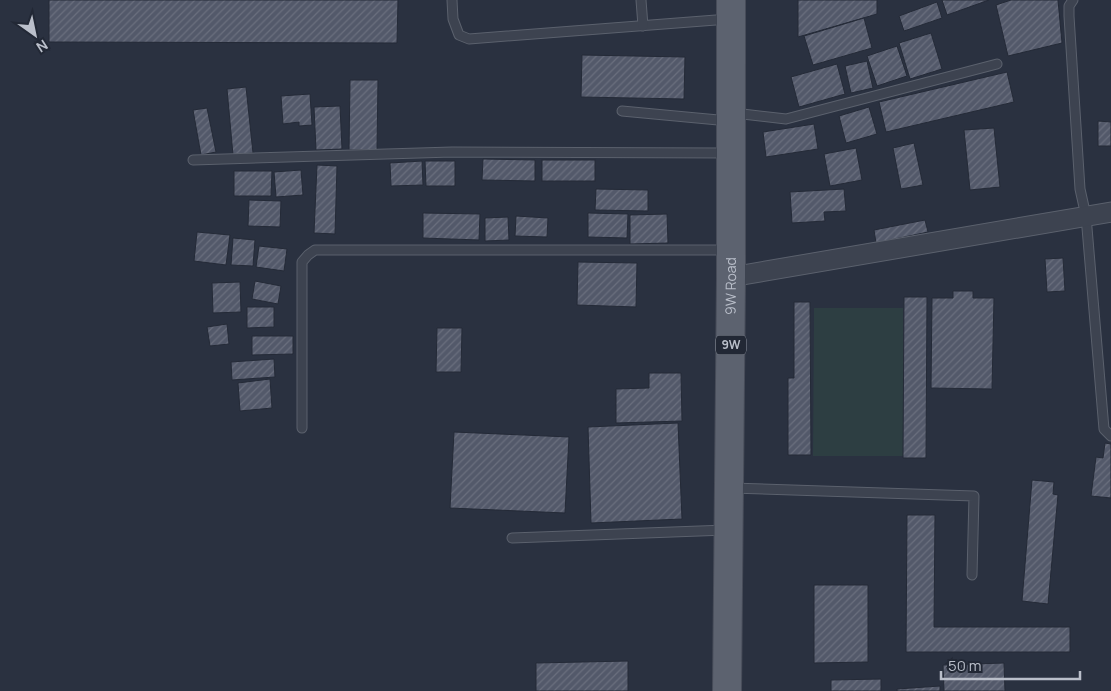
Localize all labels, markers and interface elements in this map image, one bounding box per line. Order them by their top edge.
north arrow [10,10,60,60]
text: N [33,36,52,57]
street label: 9W Road [721,257,740,315]
road number: 9W [716,336,746,354]
scale bar [941,648,1080,680]
text: 50 m [948,655,982,676]

